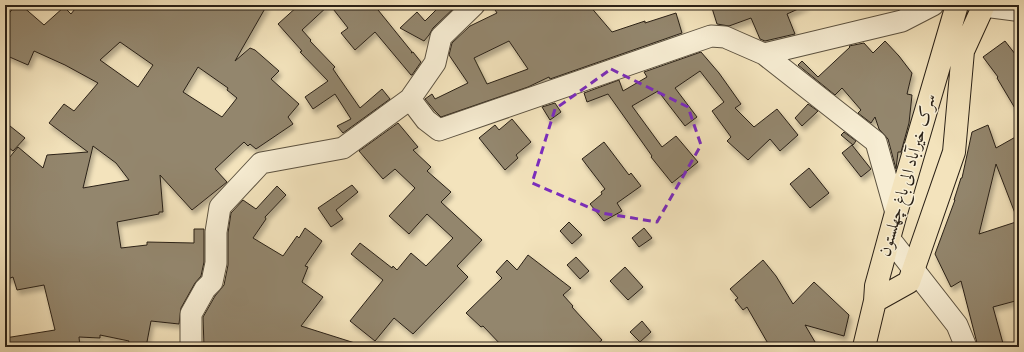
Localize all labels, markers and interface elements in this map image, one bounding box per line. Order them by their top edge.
street label: سرک خیرآباد الی باغ چهلستون [874,91,943,260]

